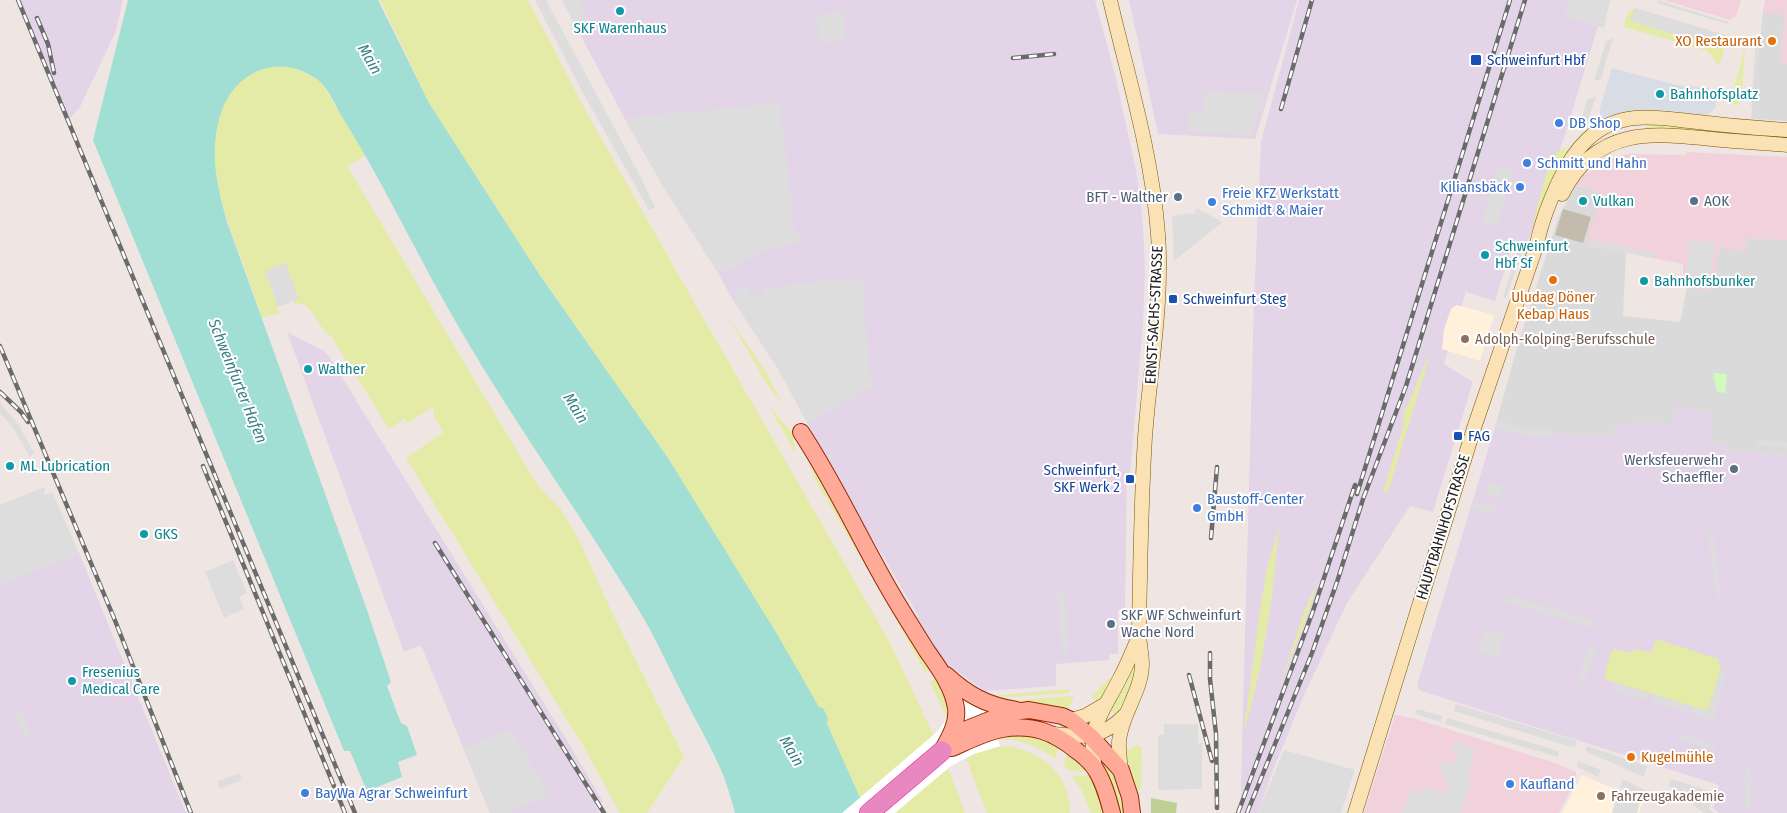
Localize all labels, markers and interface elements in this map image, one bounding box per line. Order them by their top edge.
marker: SKF Warenhaus [614,5,626,17]
place label: SKF Warenhaus [573,19,667,37]
place label: XO Restaurant [1675,32,1762,50]
marker: XO Restaurant [1766,35,1778,47]
water label: Main [354,40,386,78]
place label: Schweinfurt Hbf [1487,51,1587,69]
marker: Schweinfurt Hbf [1469,53,1483,67]
place label: Bahnhofsplatz [1670,85,1758,103]
marker: Bahnhofsplatz [1654,88,1666,100]
place label: DB Shop [1569,114,1621,132]
marker: DB Shop [1553,117,1565,129]
place label: Schmitt und Hahn [1537,154,1647,172]
marker: Schmitt und Hahn [1521,157,1533,169]
place label: Kiliansbäck [1440,178,1510,196]
marker: Kiliansbäck [1514,181,1526,193]
place label: Freie KFZ Werkstatt Schmidt & Maier [1222,184,1339,219]
place label: BFT - Walther [1086,188,1169,206]
marker: BFT - Walther [1172,191,1184,203]
place label: Vulkan [1593,192,1634,210]
place label: AOK [1704,192,1729,210]
marker: Vulkan [1577,195,1589,207]
marker: AOK [1688,195,1700,207]
marker: Freie KFZ Werkstatt Schmidt & Maier [1206,196,1218,208]
place label: Schweinfurt Hbf Sf [1495,237,1568,272]
street label: ERNST-SACHS-STRASSE [1141,245,1167,385]
marker: Schweinfurt Hbf Sf [1479,249,1491,261]
place label: Bahnhofsbunker [1654,272,1756,290]
marker: Uludag Döner Kebap Haus [1547,274,1559,286]
marker: Bahnhofsbunker [1638,275,1650,287]
place label: Uludag Döner Kebap Haus [1511,288,1596,323]
place label: Schweinfurt Steg [1183,290,1286,308]
marker: Schweinfurt Steg [1167,293,1179,305]
water label: Schweinfurter Hafen [204,315,272,446]
place label: Adolph-Kolping-Berufsschule [1475,330,1655,348]
marker: Adolph-Kolping-Berufsschule [1459,333,1471,345]
place label: Walther [318,360,366,378]
marker: Walther [302,363,314,375]
water label: Main [559,389,593,427]
place label: FAG [1468,427,1490,445]
marker: FAG [1452,430,1464,442]
place label: Werksfeuerwehr Schaeffler [1624,451,1725,486]
street label: HAUPTBAHNHOFSTRASSE [1412,452,1474,602]
place label: ML Lubrication [20,457,110,475]
marker: ML Lubrication [4,460,16,472]
place label: Schweinfurt, SKF Werk 2 [1044,461,1120,496]
marker: Werksfeuerwehr Schaeffler [1728,463,1740,475]
marker: Schweinfurt, SKF Werk 2 [1124,473,1136,485]
place label: Baustoff-Center GmbH [1207,490,1305,525]
marker: Baustoff-Center GmbH [1191,502,1203,514]
place label: GKS [154,525,178,543]
marker: GKS [138,528,150,540]
place label: SKF WF Schweinfurt Wache Nord [1121,606,1241,641]
marker: SKF WF Schweinfurt Wache Nord [1105,618,1117,630]
place label: Fresenius Medical Care [82,663,160,698]
marker: Fresenius Medical Care [66,675,78,687]
water label: Main [776,732,808,770]
place label: Kugelmühle [1641,748,1713,766]
marker: Kugelmühle [1625,751,1637,763]
place label: Kaufland [1520,775,1574,793]
marker: Kaufland [1504,778,1516,790]
place label: BayWa Agrar Schweinfurt [315,784,468,802]
marker: BayWa Agrar Schweinfurt [299,787,311,799]
place label: Fahrzeugakademie [1611,787,1725,805]
marker: Fahrzeugakademie [1595,790,1607,802]

